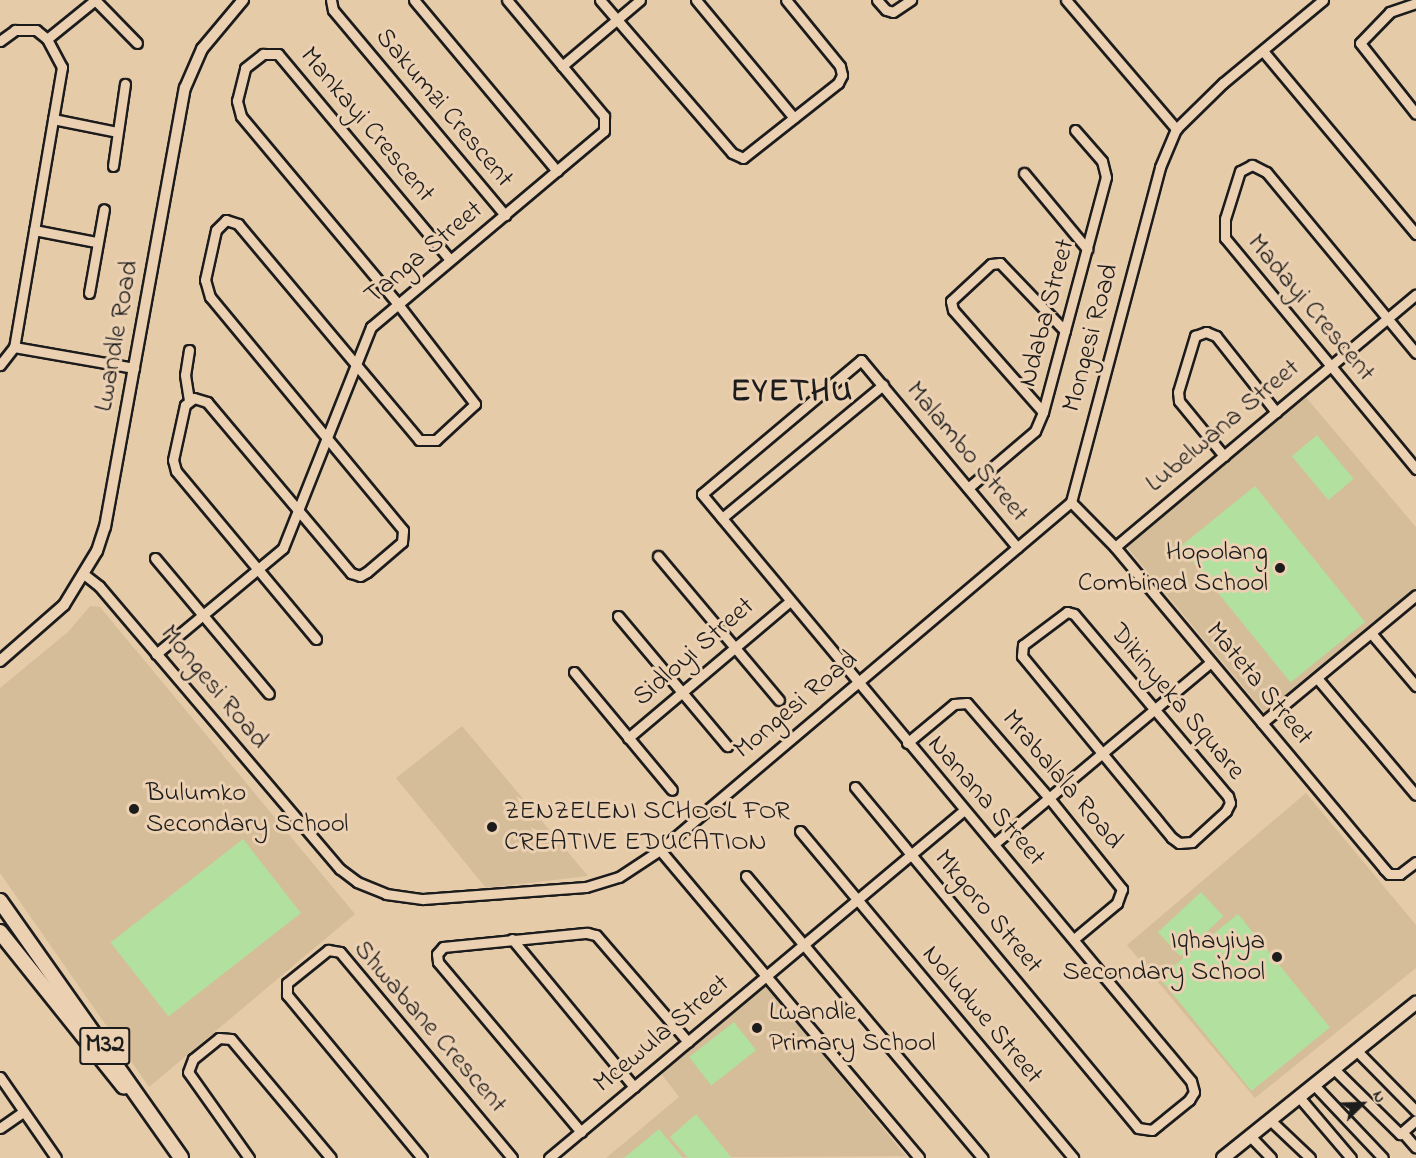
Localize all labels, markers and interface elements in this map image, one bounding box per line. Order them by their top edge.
street label: Sakumzi Crescent [368,22,520,194]
street label: Mankayi Crescent [293,41,441,209]
street label: Tanga Street [358,194,490,312]
street label: Madayi Crescent [1240,228,1382,388]
street label: Ndaba Street [1012,236,1082,390]
street label: Lwandle Road [88,258,146,414]
street label: Mongesi Road [1056,260,1126,416]
street label: Lubelwana Street [1139,352,1307,500]
district label: EYETHU [730,373,854,413]
street label: Malambo Street [899,375,1035,529]
place label: Hopolang Combined School [1078,536,1268,599]
marker: Hopolang Combined School [1273,561,1287,575]
street label: Sidloyi Street [627,590,761,714]
street label: Mateta Street [1198,616,1320,752]
street label: Dikinyeka Square [1102,617,1252,787]
street label: Mongesi Road [153,618,275,756]
street label: Mongesi Road [727,644,865,766]
street label: Mrabalala Road [994,704,1130,856]
street label: Nanana Street [920,729,1052,873]
place label: Bulumko Secondary School [146,777,349,840]
place label: ZENZELENI SCHOOL FOR CREATIVE EDUCATION [504,795,790,858]
marker: Bulumko Secondary School [127,802,141,816]
marker: ZENZELENI SCHOOL FOR CREATIVE EDUCATION [485,820,499,834]
street label: Mkgoro Street [927,844,1049,980]
place label: Iqhayiya Secondary School [1062,925,1265,988]
street label: Shwabane Crescent [346,934,514,1120]
street label: Noludwe Street [915,939,1049,1091]
marker: Iqhayiya Secondary School [1270,950,1284,964]
street label: Mcewula Street [587,968,737,1100]
place label: Lwandle Primary School [769,996,936,1059]
marker: Lwandle Primary School [750,1021,764,1035]
road number: M32 [78,1023,132,1069]
north arrow [1332,1074,1392,1134]
text: N [1365,1087,1392,1107]

